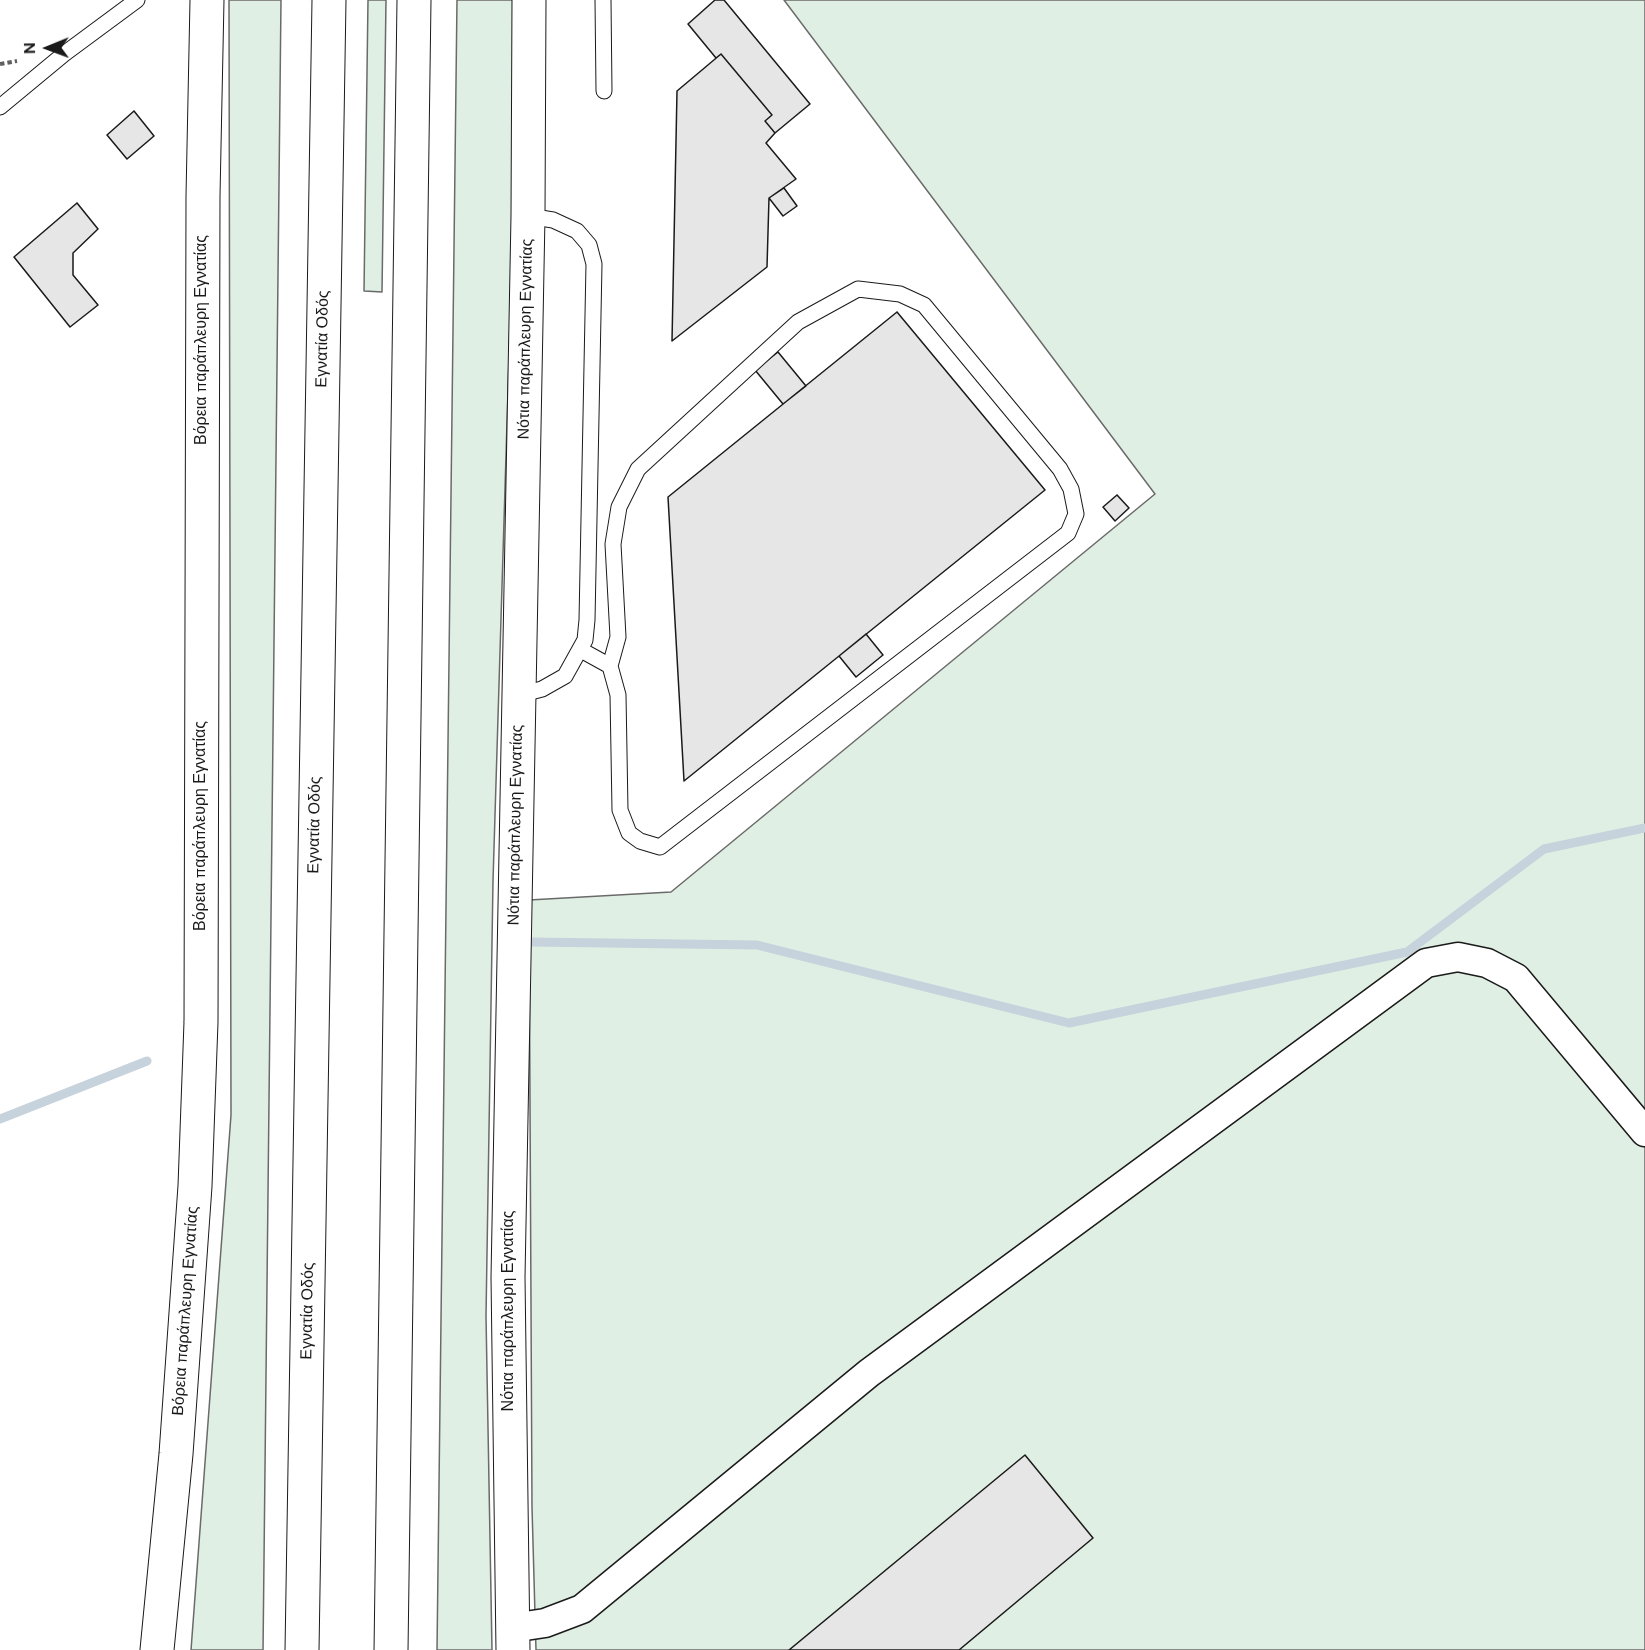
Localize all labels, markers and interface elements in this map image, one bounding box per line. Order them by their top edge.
north arrow [18,18,78,78]
text: N [19,42,40,54]
street label: Βόρεια παράπλευρη Εγνατίας [192,235,212,445]
street label: Νότια παράπλευρη Εγνατίας [515,238,537,440]
street label: Εγνατία Οδός [313,290,333,388]
street label: Βόρεια παράπλευρη Εγνατίας [191,721,211,931]
street label: Νότια παράπλευρη Εγνατίας [505,724,527,926]
street label: Εγνατία Οδός [305,776,325,874]
street label: Βόρεια παράπλευρη Εγνατίας [169,1206,203,1416]
street label: Νότια παράπλευρη Εγνατίας [499,1211,519,1411]
street label: Εγνατία Οδός [298,1262,318,1360]

